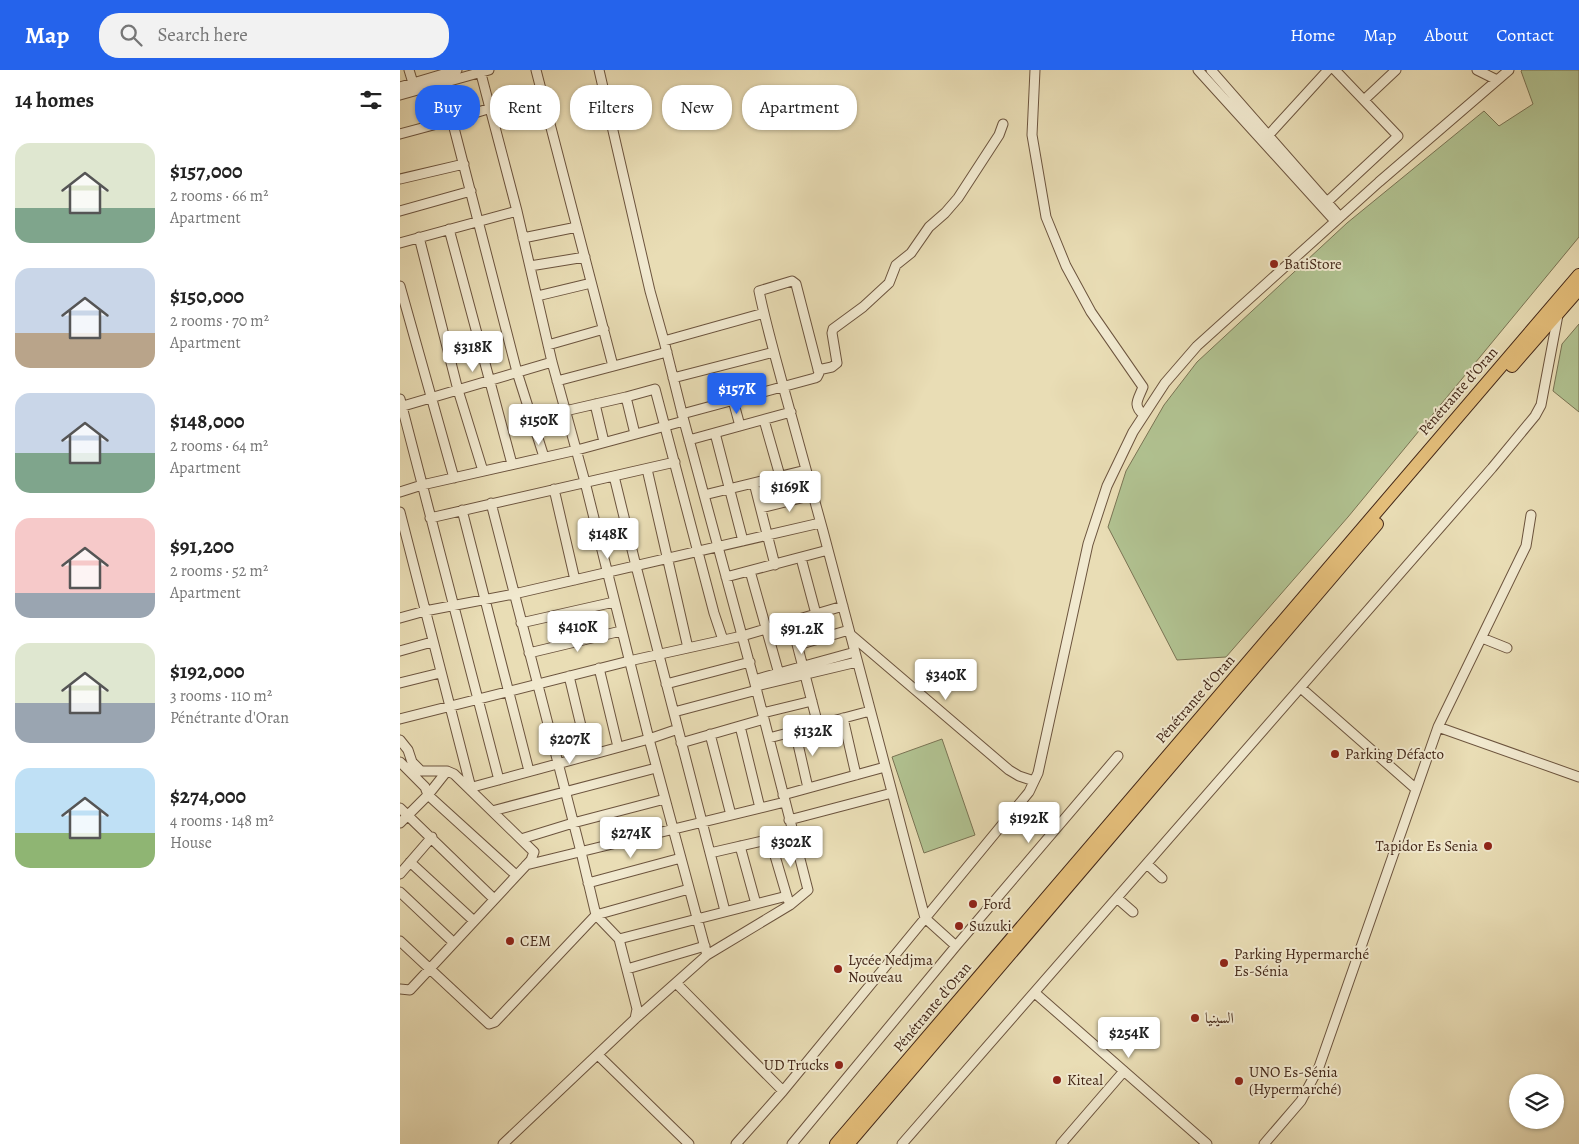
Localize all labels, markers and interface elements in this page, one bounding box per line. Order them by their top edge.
search box [99,13,449,58]
text: Map [25,19,69,51]
icon: search [117,21,145,49]
text: Search here [157,22,248,48]
text: Home [1290,23,1335,47]
text: Map [1363,23,1396,47]
text: About [1424,23,1468,47]
text: Contact [1496,23,1554,47]
chip: Buy [415,85,480,130]
chip: Rent [490,85,560,130]
chip: Filters [570,85,652,130]
chip: New [662,85,732,130]
chip: Apartment [742,85,857,130]
text: 14 homes [15,86,94,114]
icon: filters [357,86,385,114]
text: $157,000 [170,157,243,185]
icon: home [55,163,115,223]
text: 2 rooms · 66 m² [170,185,268,207]
text: Apartment [170,207,241,229]
place label: BatiStore [1284,254,1342,274]
marker: BatiStore [1268,258,1280,270]
text: $150,000 [170,282,244,310]
icon: home [55,288,115,348]
text: 2 rooms · 70 m² [170,310,269,332]
pin: $318K [438,330,508,373]
text: Apartment [170,332,241,354]
text: $318K [454,336,492,358]
street label: Pénétrante d'Oran [1414,342,1502,440]
pin: $157K [702,372,772,415]
text: $157K [718,378,756,400]
pin: $150K [504,404,574,446]
text: $148,000 [170,407,245,435]
text: $150K [520,409,558,431]
icon: home [55,413,115,473]
text: 2 rooms · 64 m² [170,435,268,457]
text: Apartment [170,457,241,479]
pin: $169K [755,470,825,513]
text: $169K [771,476,809,498]
pin: $148K [573,518,643,560]
text: $148K [589,523,627,545]
text: $91,200 [170,532,234,560]
icon: home [55,538,115,598]
text: 2 rooms · 52 m² [170,560,268,582]
text: Apartment [170,582,241,604]
pin: $410K [543,610,613,653]
pin: $91.2K [761,612,843,655]
text: $410K [558,616,598,638]
text: $91.2K [780,618,824,640]
street label: Pénétrante d'Oran [1151,650,1239,748]
text: $192,000 [170,657,245,685]
pin: $340K [911,658,981,701]
icon: home [55,663,115,723]
text: $340K [926,664,966,686]
text: 3 rooms · 110 m² [170,685,272,707]
text: Pénétrante d'Oran [170,707,289,729]
pin: $132K [778,714,848,757]
text: $132K [794,720,832,742]
pin: $207K [535,722,605,765]
text: $207K [550,728,590,750]
place label: Parking Défacto [1345,744,1444,764]
marker: Parking Défacto [1329,748,1341,760]
text: $274,000 [170,782,246,810]
icon: home [55,788,115,848]
pin: $192K [994,802,1064,844]
text: $192K [1010,807,1048,829]
text: 4 rooms · 148 m² [170,810,274,832]
pin: $274K [596,816,666,859]
text: $274K [611,822,651,844]
pin: $302K [756,826,826,868]
text: $302K [771,831,811,853]
text: House [170,832,212,854]
place label: Tapidor Es Senia [1376,836,1478,856]
marker: Tapidor Es Senia [1482,840,1494,852]
place label: Ford [983,894,1012,914]
marker: Ford [967,898,979,910]
place label: Suzuki [969,916,1012,936]
marker: Suzuki [953,920,965,932]
place label: CEM [520,931,551,951]
marker: CEM [504,935,516,947]
place label: Parking Hypermarché Es-Sénia [1234,944,1369,981]
place label: Lycée Nedjma Nouveau [848,950,933,987]
marker: Parking Hypermarché Es-Sénia [1218,957,1230,969]
street label: Pénétrante d'Oran [888,958,976,1056]
marker: Lycée Nedjma Nouveau [832,963,844,975]
place label: السينيا [1205,1008,1234,1028]
marker: السينيا [1189,1012,1201,1024]
pin: $254K [1094,1016,1164,1059]
text: $254K [1109,1022,1149,1044]
place label: UD Trucks [764,1055,829,1075]
marker: UD Trucks [833,1059,845,1071]
place label: UNO Es-Sénia (Hypermarché) [1249,1062,1341,1099]
place label: Kiteal [1067,1070,1103,1090]
marker: Kiteal [1051,1074,1063,1086]
map controls [1509,1074,1564,1129]
button: layers [1509,1074,1564,1129]
marker: UNO Es-Sénia (Hypermarché) [1233,1075,1245,1087]

